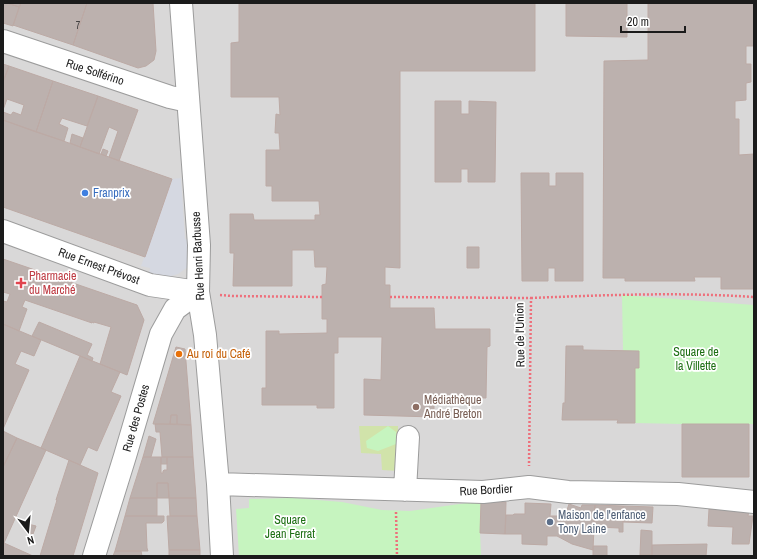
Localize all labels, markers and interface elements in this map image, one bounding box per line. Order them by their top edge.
scale bar [621,8,685,34]
text: 20 m [627,14,649,30]
house number: 7 [76,19,81,32]
street label: Rue Solférino [64,55,126,89]
place label: Franprix [93,185,130,201]
marker: Franprix [80,188,90,198]
street label: Rue Henri Barbusse [188,211,208,301]
street label: Rue Ernest Prévost [56,244,142,288]
place label: Pharmacie du Marché [29,268,77,298]
marker: Pharmacie du Marché [16,278,26,288]
street label: Rue de l'Union [511,302,529,368]
park label: Square de la Villette [673,344,719,374]
place label: Au roi du Café [186,346,250,362]
marker: Au roi du Café [174,349,184,359]
street label: Rue des Postes [119,382,153,454]
place label: Médiathèque André Breton [423,392,482,422]
marker: Médiathèque André Breton [411,402,421,412]
street label: Rue Bordier [459,481,514,499]
place label: Maison de l'enfance Tony Laine [558,507,646,537]
north arrow [8,511,48,551]
park label: Square Jean Ferrat [265,512,315,542]
marker: Maison de l'enfance Tony Laine [545,517,555,527]
text: N [26,533,36,548]

